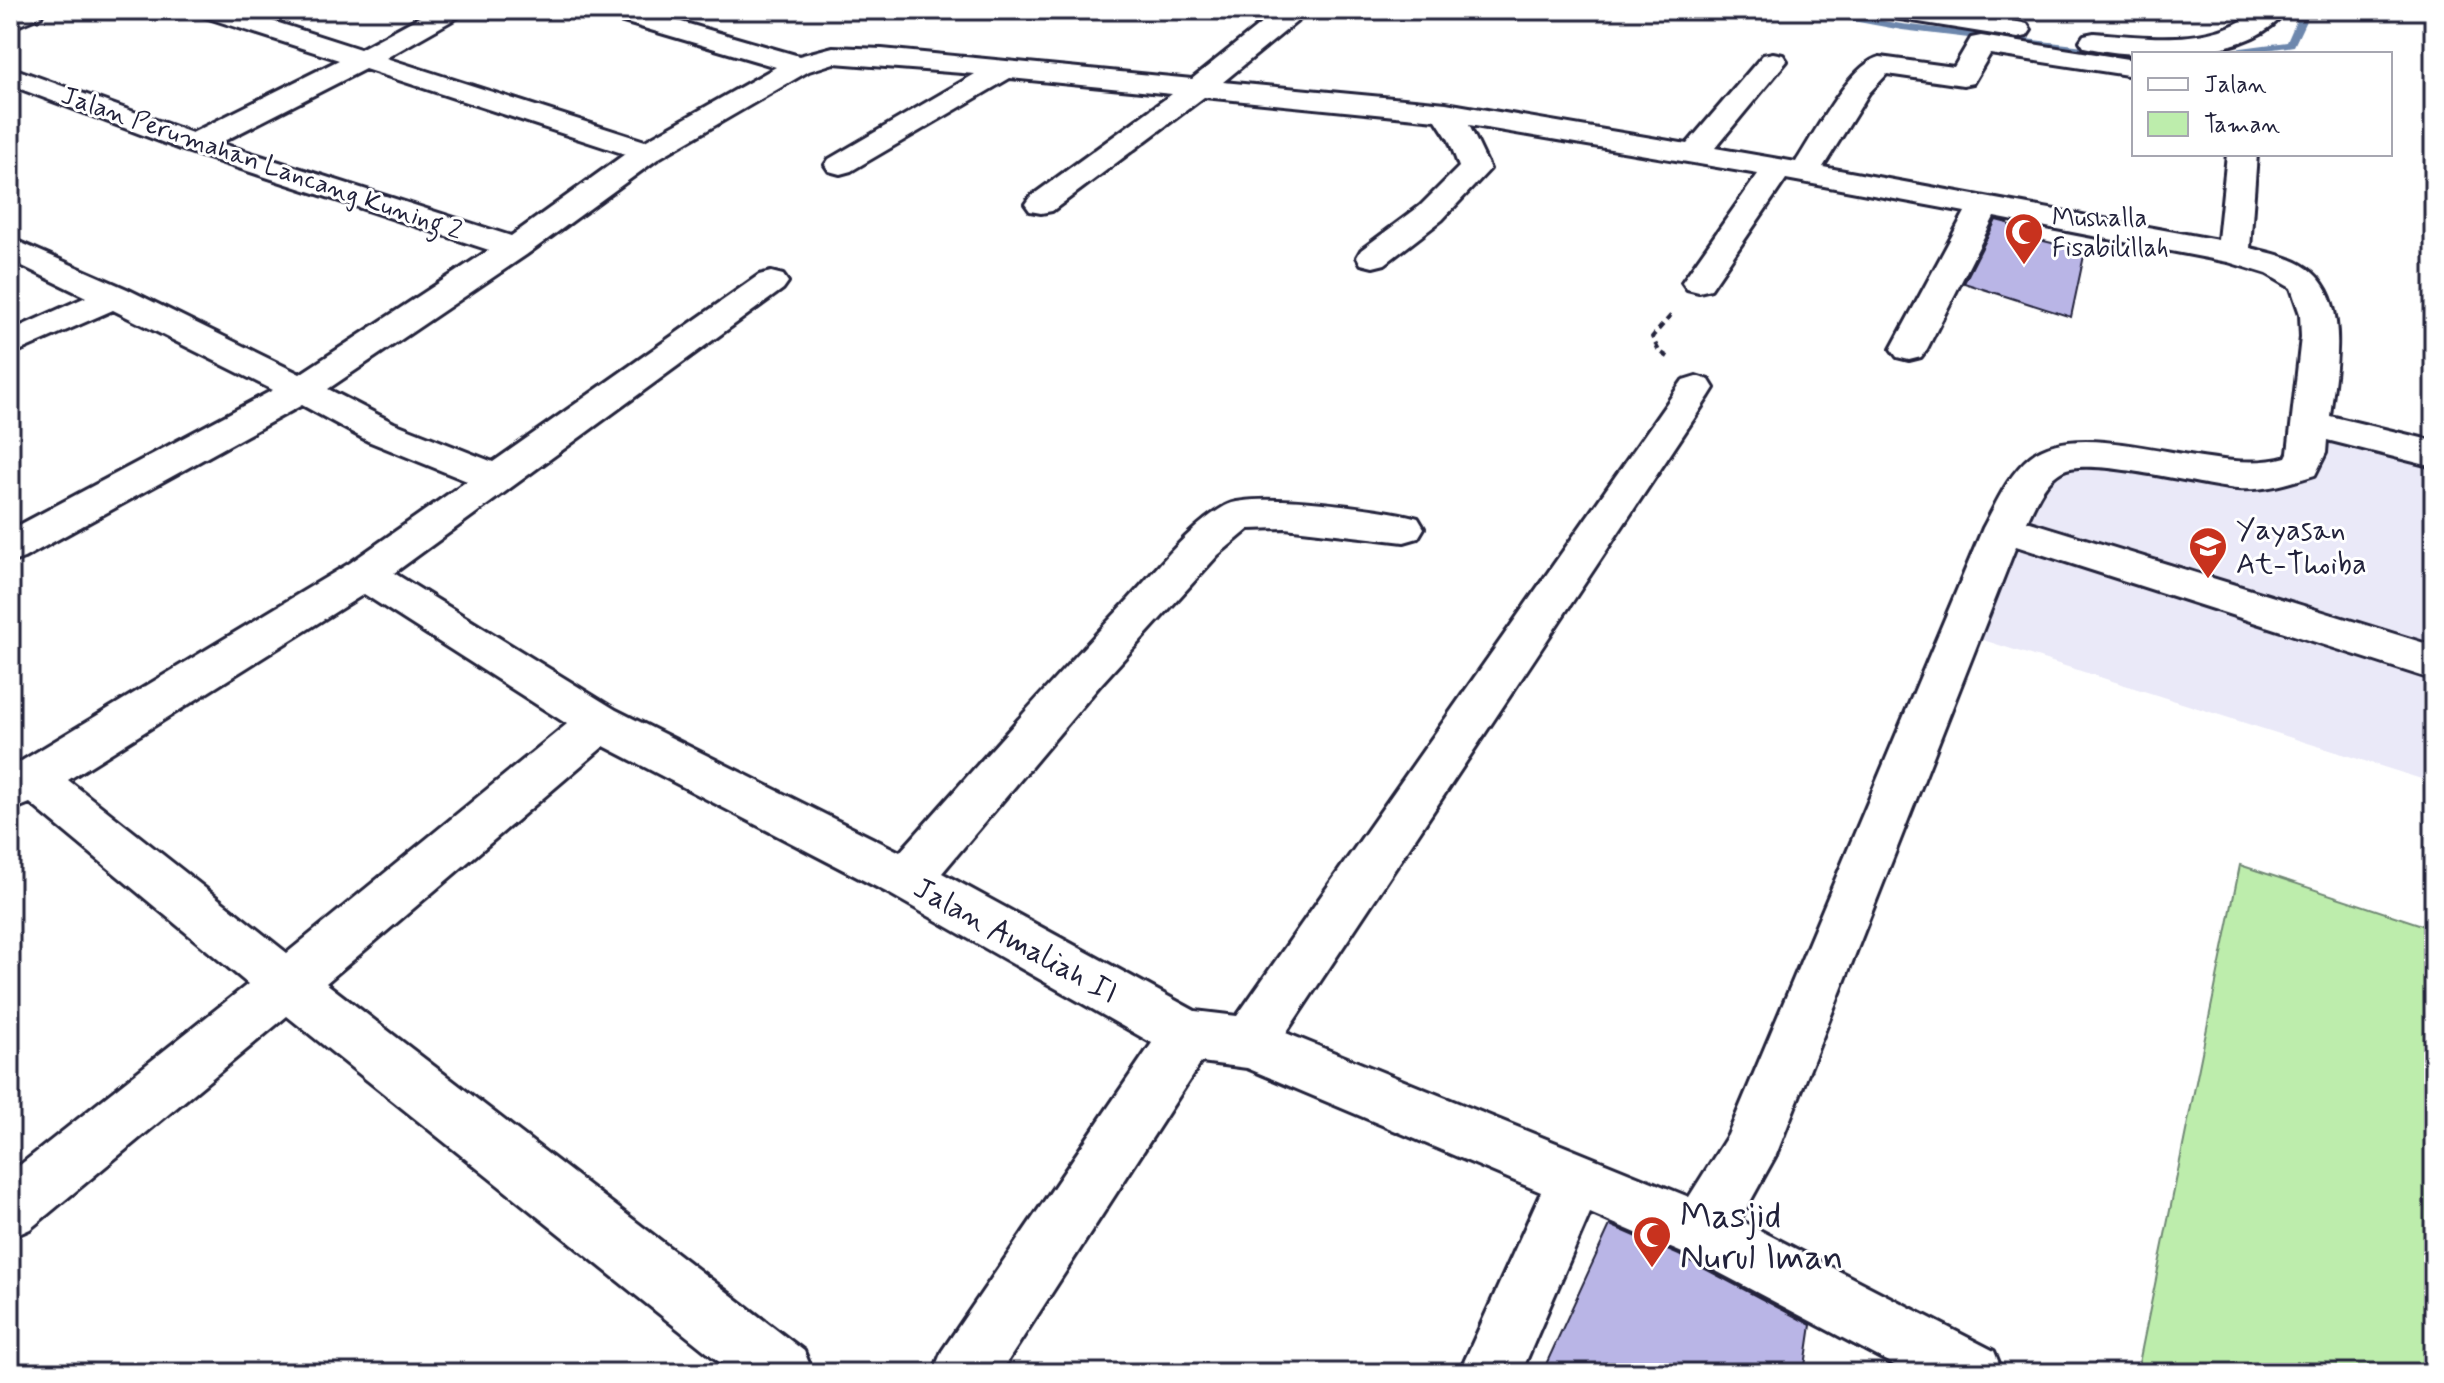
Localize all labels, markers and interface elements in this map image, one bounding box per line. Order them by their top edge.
legend [2132,52,2392,156]
text: Jalan [2204,70,2267,101]
street label: Jalan Perumahan Lancang Kuning 2 [55,79,466,252]
text: Taman [2204,110,2280,141]
place label: Mushalla Fisabilillah [2052,202,2169,266]
mosque icon: Mushalla Fisabilillah [2003,211,2045,266]
place label: Yayasan At-Thoiba [2236,511,2367,584]
school or university icon: Yayasan At-Thoiba [2187,525,2229,580]
street label: Jalan Amaliah II [906,869,1124,1013]
place label: Masjid Nurul Iman [1680,1194,1843,1282]
mosque icon: Masjid Nurul Iman [1631,1214,1673,1269]

